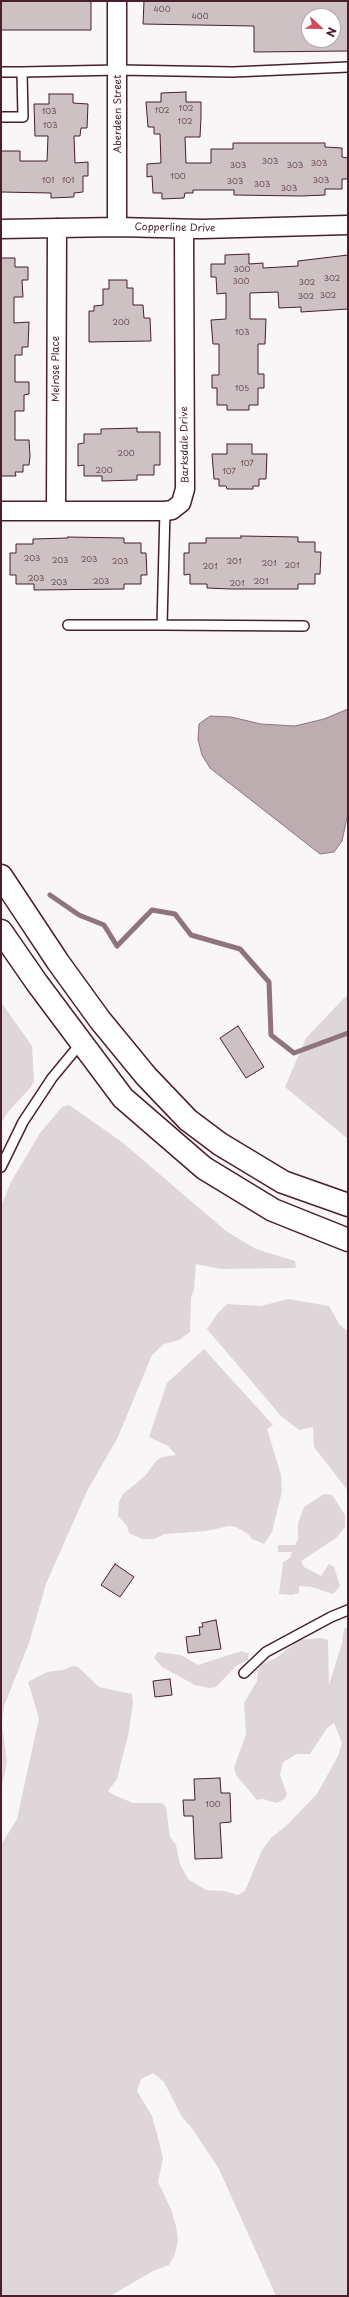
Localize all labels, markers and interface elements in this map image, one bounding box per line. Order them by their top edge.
house number: 400 [153,5,171,15]
north arrow [301,8,341,48]
house number: 400 [191,12,209,22]
text: N [322,25,341,40]
street label: Aberdeen Street [112,75,124,153]
house number: 102 [179,104,193,114]
house number: 102 [155,106,169,116]
house number: 103 [42,107,56,117]
house number: 102 [178,117,192,127]
house number: 103 [43,121,57,131]
house number: 303 [262,157,278,167]
house number: 303 [311,159,327,169]
house number: 303 [230,161,246,171]
house number: 303 [287,161,303,171]
house number: 100 [170,172,186,182]
house number: 101 [42,176,54,186]
house number: 101 [62,176,74,186]
house number: 303 [313,176,329,186]
house number: 303 [227,177,243,187]
house number: 303 [254,180,270,190]
house number: 303 [281,184,297,194]
street label: Copperline Drive [134,221,216,235]
house number: 300 [233,265,251,275]
house number: 302 [324,274,340,284]
house number: 300 [232,277,250,287]
house number: 302 [299,278,315,288]
house number: 302 [320,291,336,301]
house number: 302 [298,292,314,302]
house number: 200 [112,318,130,328]
house number: 103 [235,328,249,338]
street label: Melrose Place [50,336,62,402]
house number: 105 [235,384,249,394]
street label: Barksdale Drive [178,406,192,484]
house number: 200 [117,449,135,459]
house number: 107 [240,459,254,469]
house number: 200 [95,466,113,476]
house number: 107 [222,467,236,477]
house number: 203 [24,554,40,564]
house number: 203 [81,555,97,565]
house number: 203 [52,556,68,566]
house number: 203 [112,557,128,567]
house number: 201 [226,557,242,567]
house number: 201 [261,559,277,569]
house number: 201 [284,561,300,571]
house number: 201 [202,562,218,572]
house number: 203 [28,574,44,584]
house number: 203 [93,577,109,587]
house number: 201 [253,577,269,587]
house number: 203 [51,578,67,588]
house number: 201 [229,579,245,589]
house number: 100 [205,1800,221,1810]

